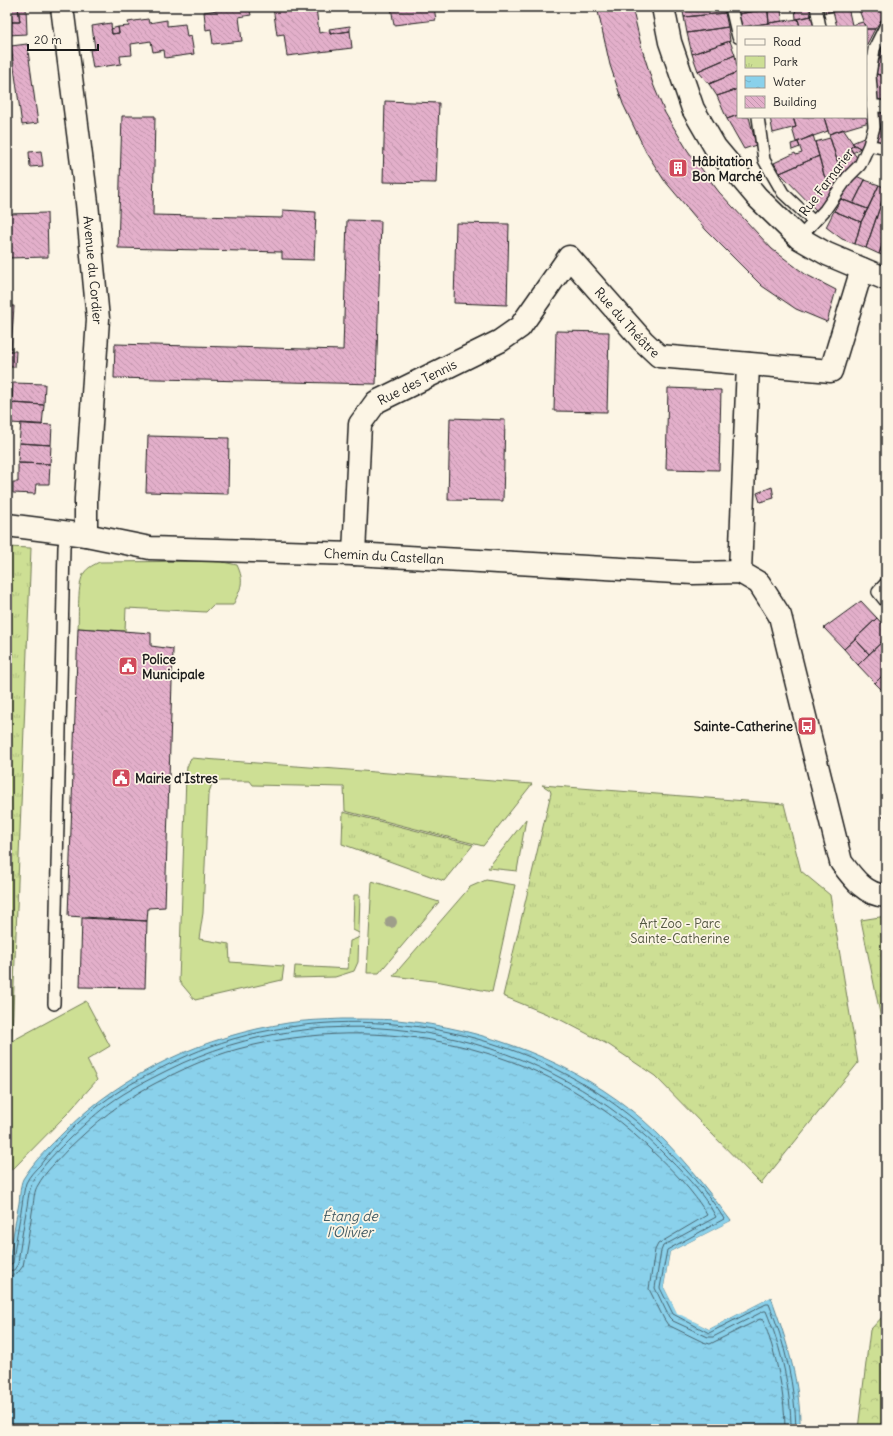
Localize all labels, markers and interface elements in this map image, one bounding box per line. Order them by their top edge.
scale bar [28,26,98,52]
legend [737,26,867,118]
text: 20 m [34,32,62,47]
text: Road [773,34,801,49]
text: Park [773,54,798,69]
text: Water [773,74,806,89]
text: Building [773,94,817,109]
street label: Rue Farnarier [795,144,858,220]
place label: Hâbitation Bon Marché [692,153,763,185]
building icon: Hâbitation Bon Marché [667,157,689,179]
street label: Avenue du Cordier [79,215,106,326]
street label: Rue du Théâtre [591,284,663,361]
street label: Rue des Tennis [375,356,460,409]
street label: Chemin du Castellan [324,545,445,568]
place label: Police Municipale [142,651,205,683]
public building icon: Police Municipale [117,655,139,677]
bus stop icon: Sainte-Catherine [796,715,818,737]
place label: Sainte-Catherine [694,718,793,735]
public building icon: Mairie d'Istres [110,767,132,789]
place label: Mairie d'Istres [135,770,218,787]
park label: Art Zoo - Parc Sainte-Catherine [630,915,730,947]
water label: Étang de l'Olivier [322,1207,379,1241]

